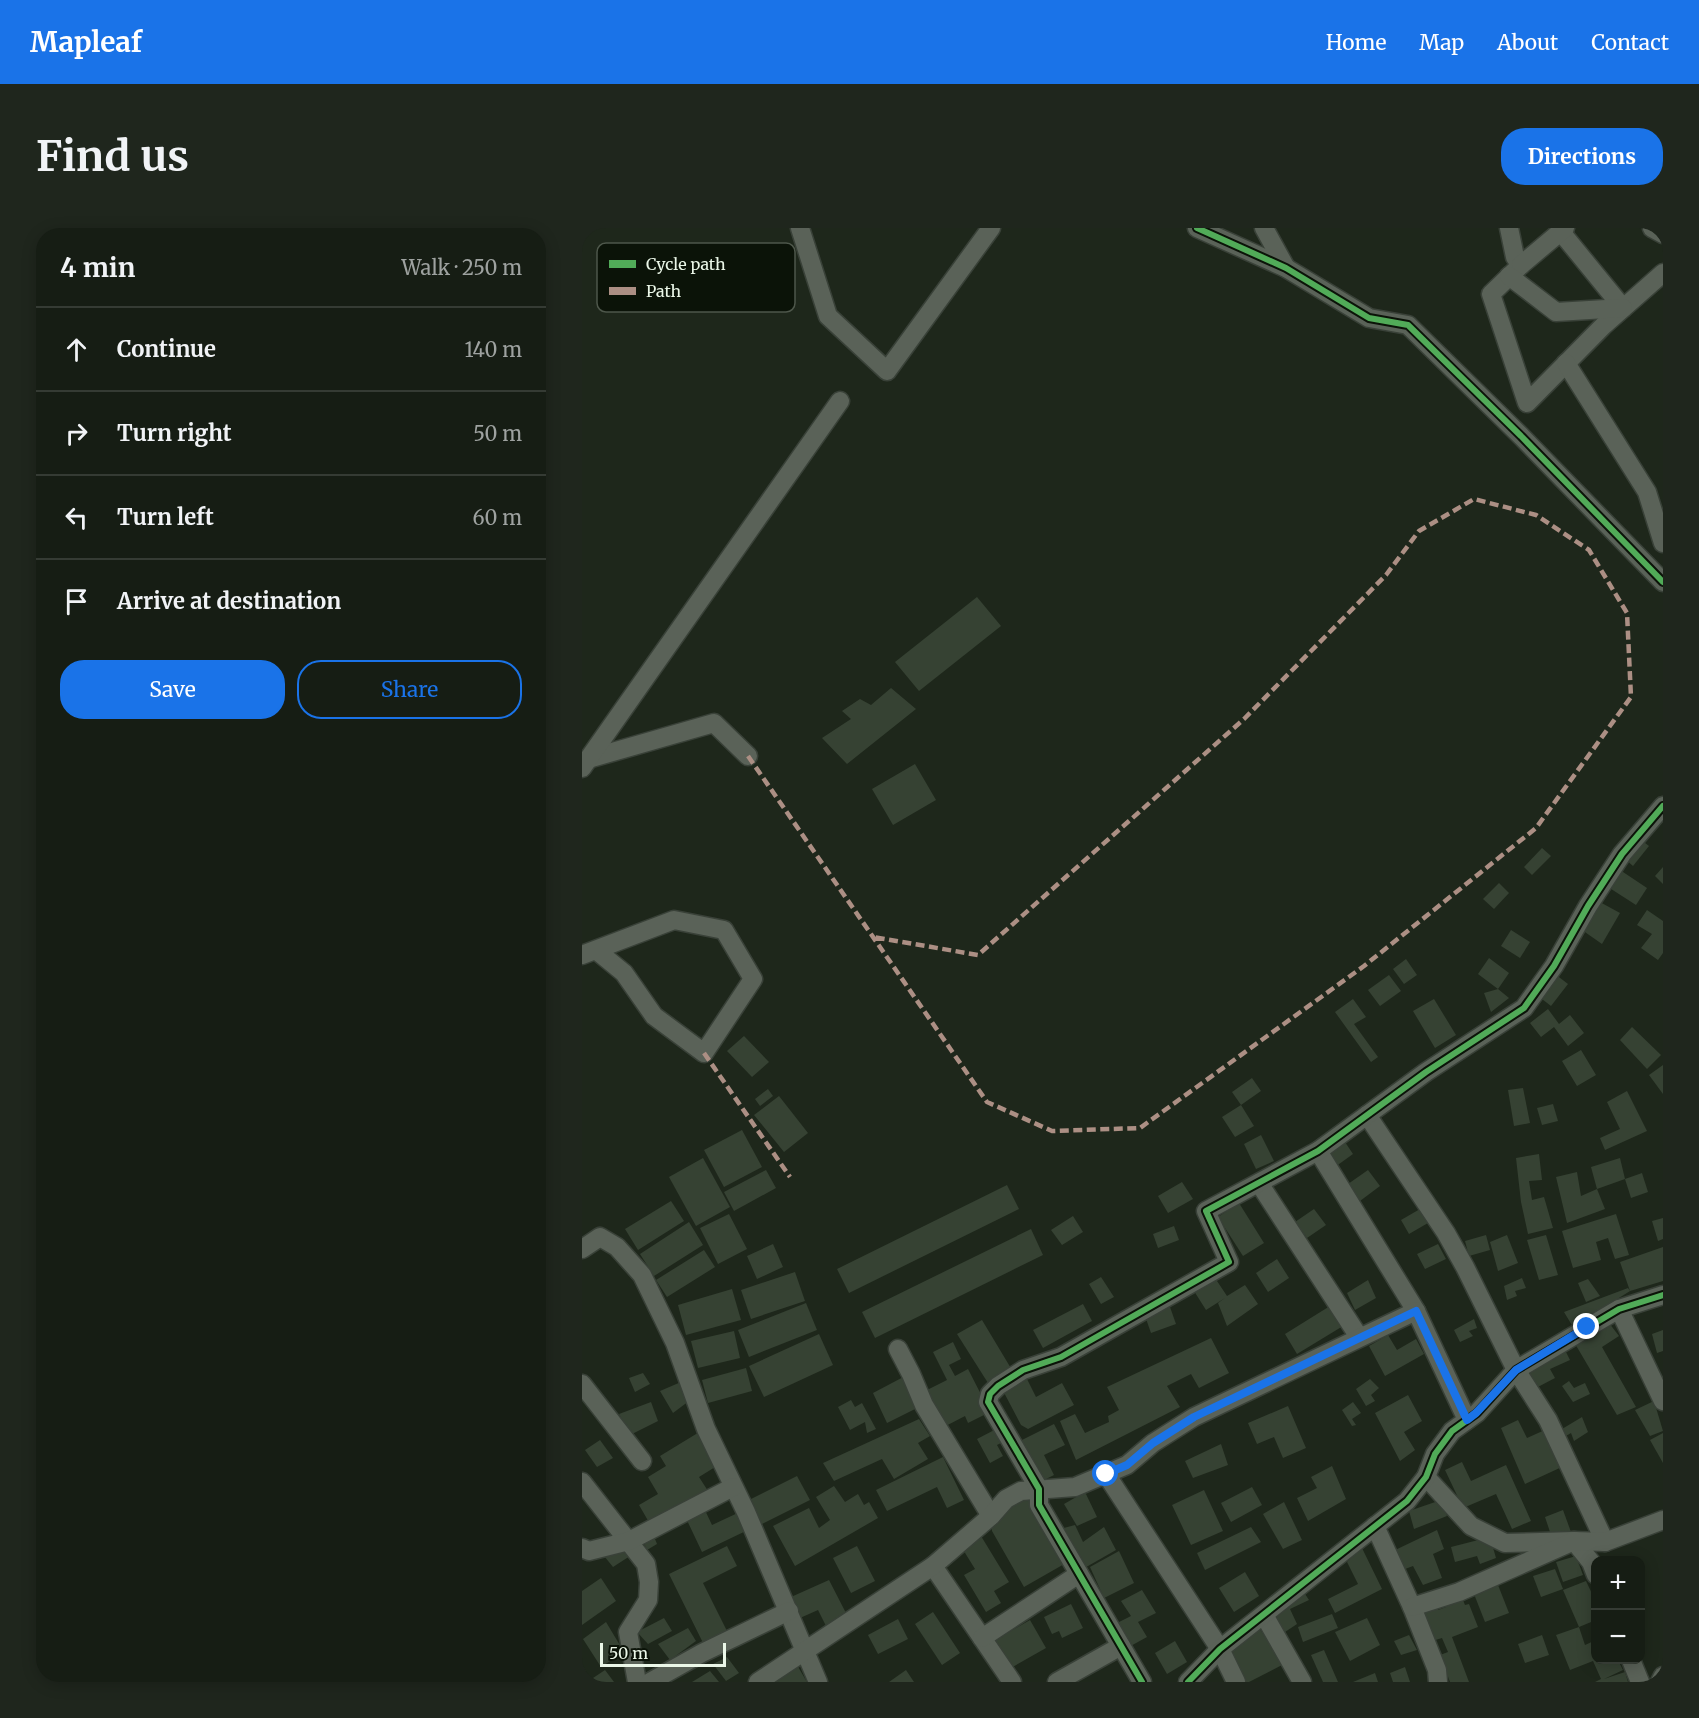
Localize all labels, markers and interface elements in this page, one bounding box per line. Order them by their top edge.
text: Mapleaf [30,24,142,60]
text: Home [1326,29,1386,56]
text: Map [1419,29,1464,56]
text: About [1497,29,1558,56]
text: Contact [1591,29,1669,56]
button: Directions [1501,128,1663,185]
text: Find us [36,130,189,182]
legend [597,243,795,312]
text: 4 min [60,251,135,284]
text: Cycle path [646,254,726,274]
text: Walk · 250 m [401,255,522,280]
text: Path [646,281,682,301]
icon: ahead [60,333,93,366]
text: Continue [117,335,216,363]
text: 140 m [465,337,522,362]
icon: right [60,417,93,450]
text: Turn right [117,419,231,447]
text: 50 m [473,421,522,446]
icon: left [60,501,93,534]
text: Turn left [117,503,214,531]
text: 60 m [472,505,522,530]
icon: arrive [60,585,93,618]
text: Arrive at destination [117,587,341,615]
button: Save [60,660,285,719]
button: Share [297,660,522,719]
route end [1573,1313,1599,1339]
route start [1092,1460,1118,1486]
map controls [1591,1556,1645,1664]
button: + [1591,1556,1645,1610]
button: − [1591,1610,1645,1664]
scale bar [600,1640,726,1668]
text: 50 m [609,1643,648,1663]

